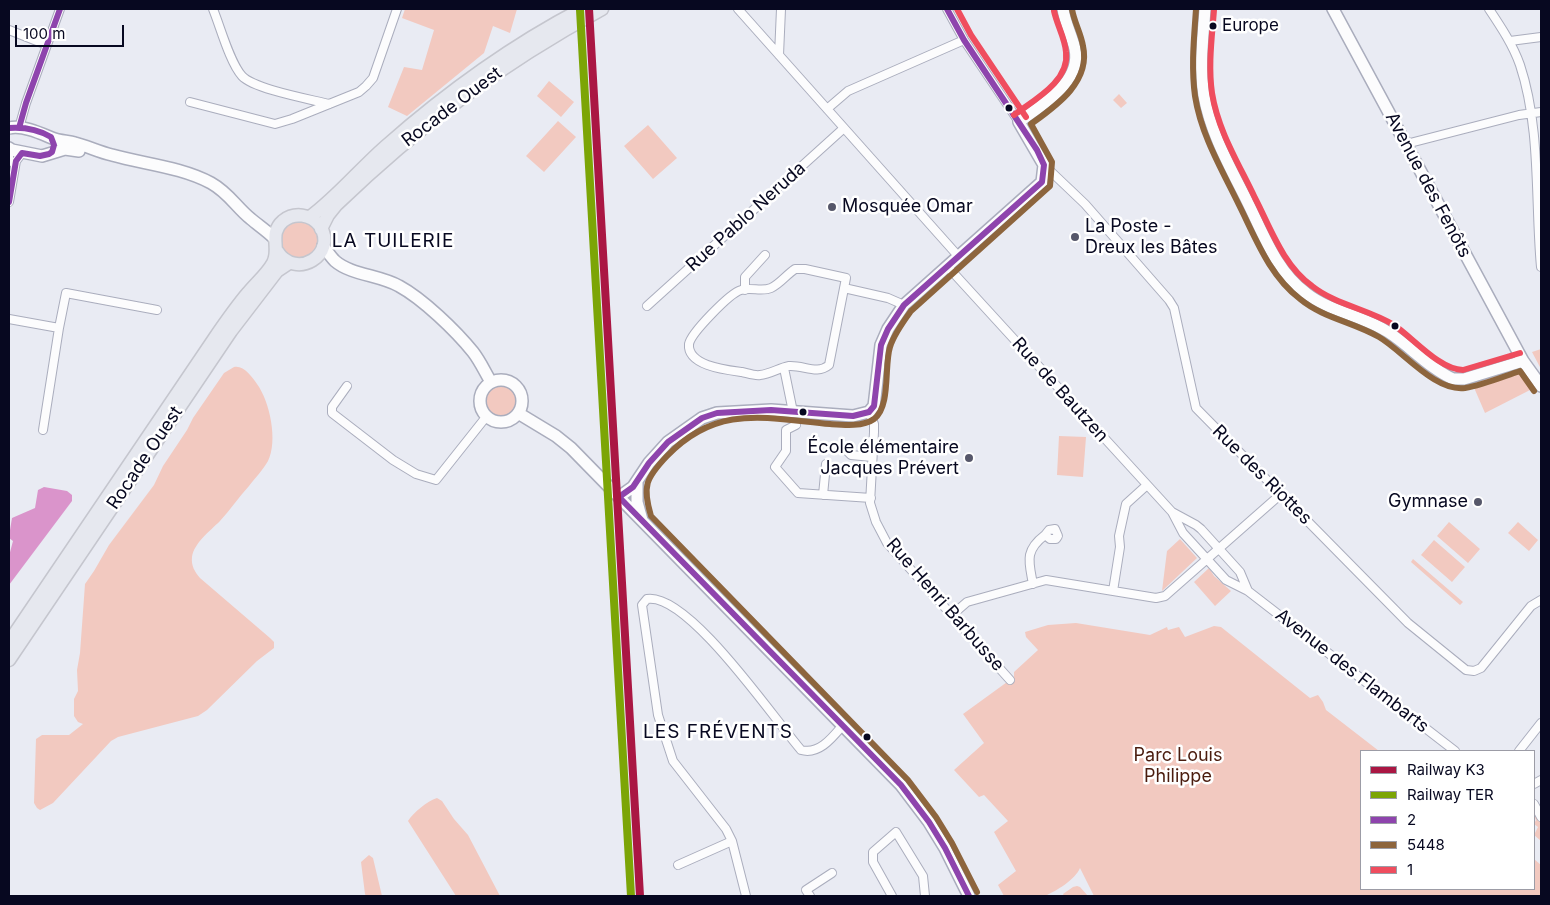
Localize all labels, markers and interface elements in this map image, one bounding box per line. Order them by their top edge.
scale bar [18,15,126,47]
place label: Europe [1222,16,1279,36]
marker: Europe [1208,21,1218,31]
text: 100 m [23,24,65,43]
street label: Rocade Ouest [398,62,506,152]
unlabelled marker [1004,103,1014,113]
street label: Avenue des Fenôts [1381,109,1475,261]
street label: Rue Pablo Neruda [682,158,810,276]
place label: Mosquée Omar [842,196,973,218]
marker: Mosquée Omar [826,201,838,213]
place label: La Poste - Dreux les Bâtes [1085,216,1218,258]
district label: LA TUILERIE [330,230,456,252]
marker: La Poste - Dreux les Bâtes [1069,231,1081,243]
unlabelled marker [1390,321,1400,331]
street label: Rue de Bautzen [1007,333,1113,447]
street label: Rocade Ouest [103,402,187,514]
unlabelled marker [798,407,808,417]
street label: Rue des Riottes [1208,421,1316,529]
place label: École élémentaire Jacques Prévert [808,437,959,479]
marker: École élémentaire Jacques Prévert [963,452,975,464]
place label: Gymnase [1388,491,1468,513]
marker: Gymnase [1472,496,1484,508]
street label: Rue Henri Barbusse [881,534,1009,676]
street label: Avenue des Flambarts [1271,604,1433,738]
district label: LES FRÉVENTS [642,721,794,743]
unlabelled marker [862,732,872,742]
park label: Parc Louis Philippe [1134,745,1222,788]
legend [1360,750,1535,890]
text: Railway K3 [1407,760,1485,779]
text: Railway TER [1407,785,1494,804]
text: 2 [1407,810,1416,829]
text: 5448 [1407,835,1445,854]
text: 1 [1407,860,1413,879]

